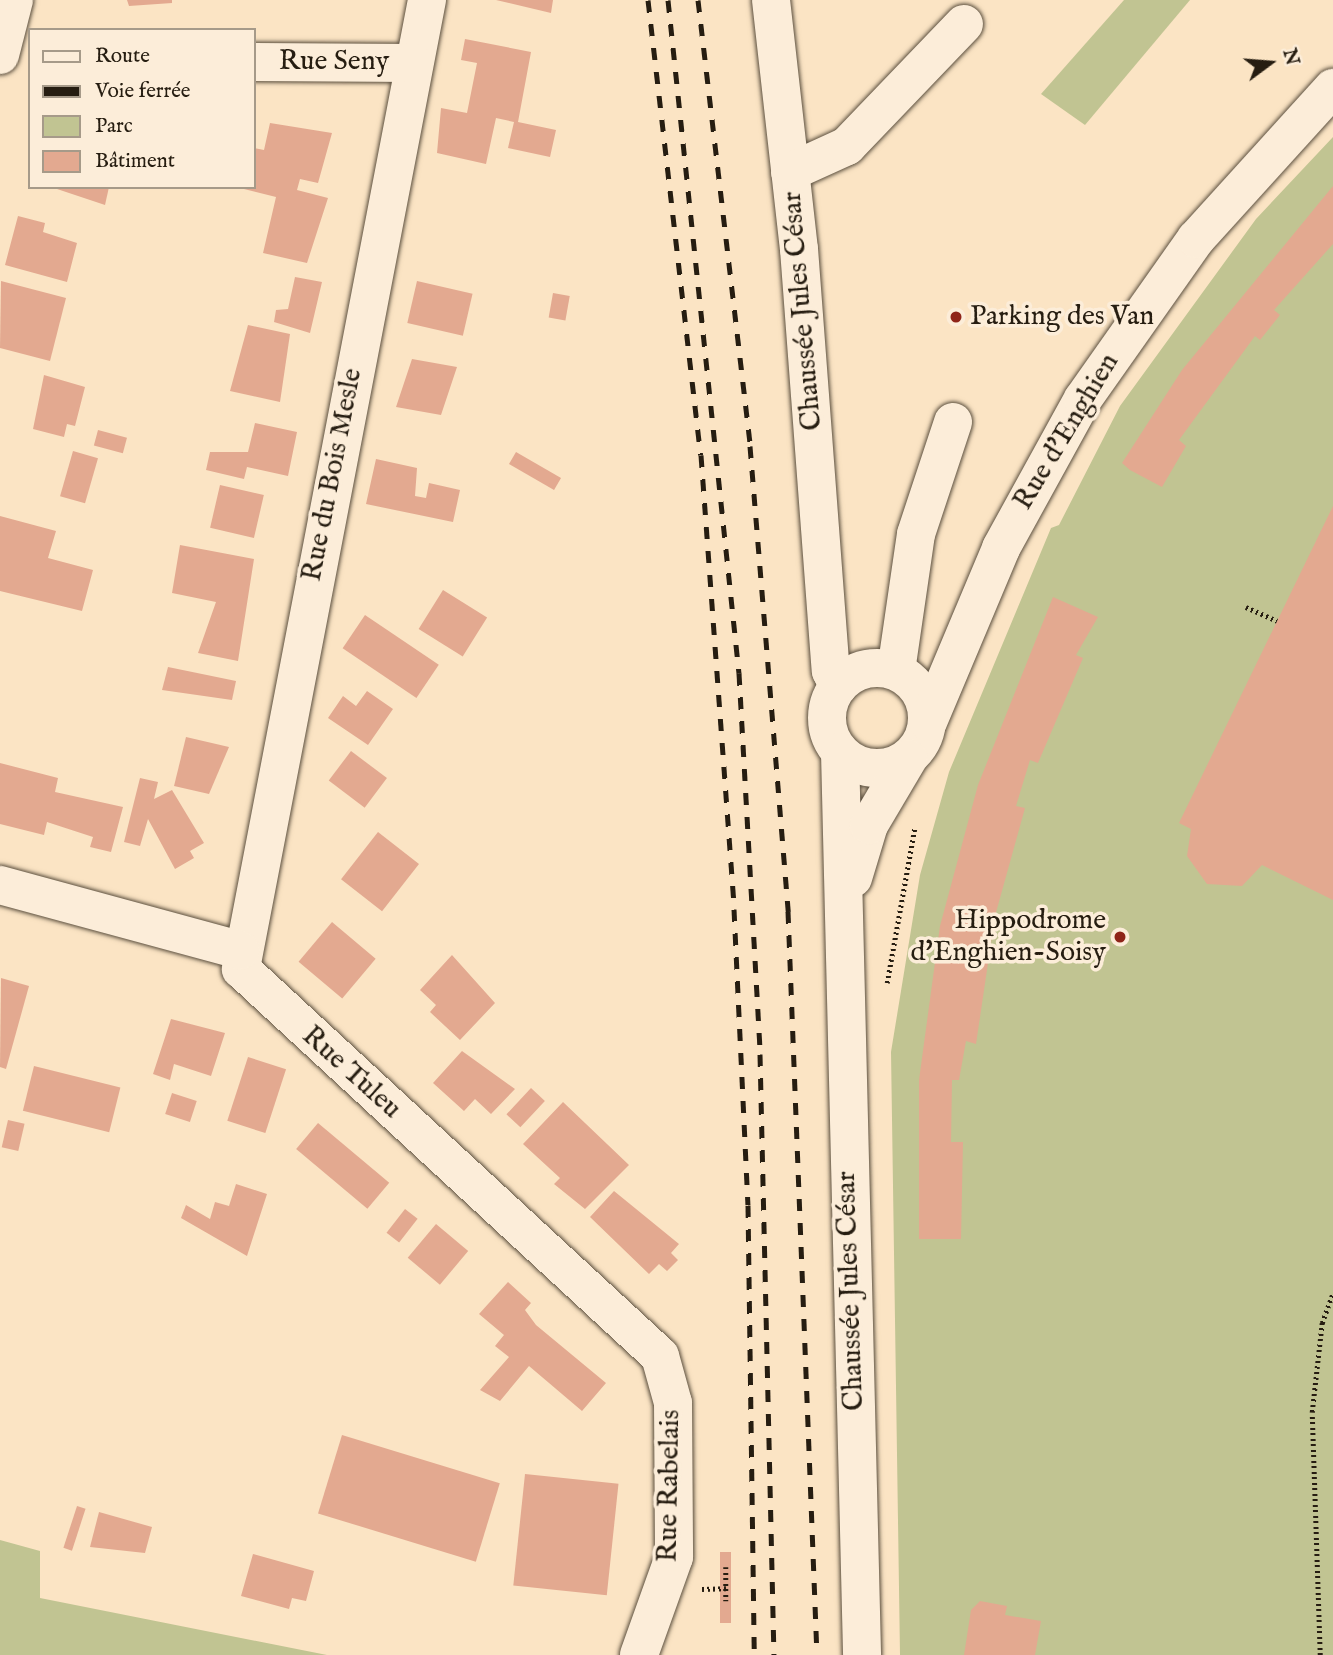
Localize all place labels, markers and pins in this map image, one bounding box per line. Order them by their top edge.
place label: Parking des Van [970,300,1154,334]
marker: Parking des Van [948,309,964,325]
place label: Hippodrome d'Enghien-Soisy [910,904,1106,970]
marker: Hippodrome d'Enghien-Soisy [1112,929,1128,945]

